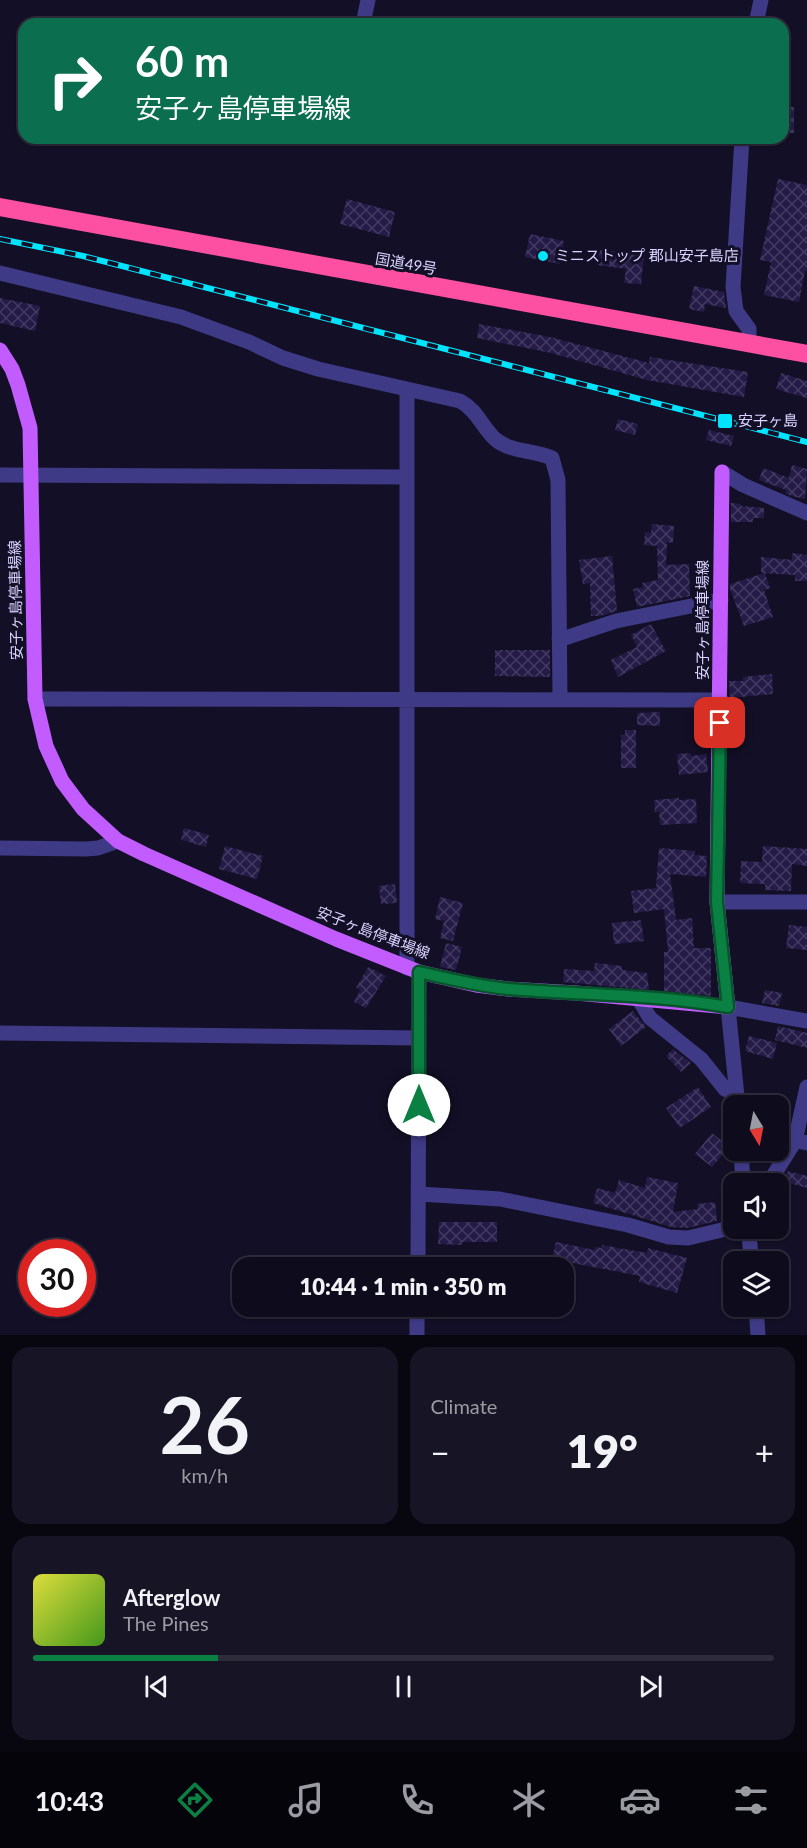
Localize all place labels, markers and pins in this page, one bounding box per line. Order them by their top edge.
place label: ミニストップ 郡山安子島店 [555,246,739,264]
marker: ミニストップ 郡山安子島店 [536,249,550,263]
place label: 安子ヶ島 [738,411,798,429]
marker: 安子ヶ島 [716,412,734,430]
pin [694,697,745,748]

